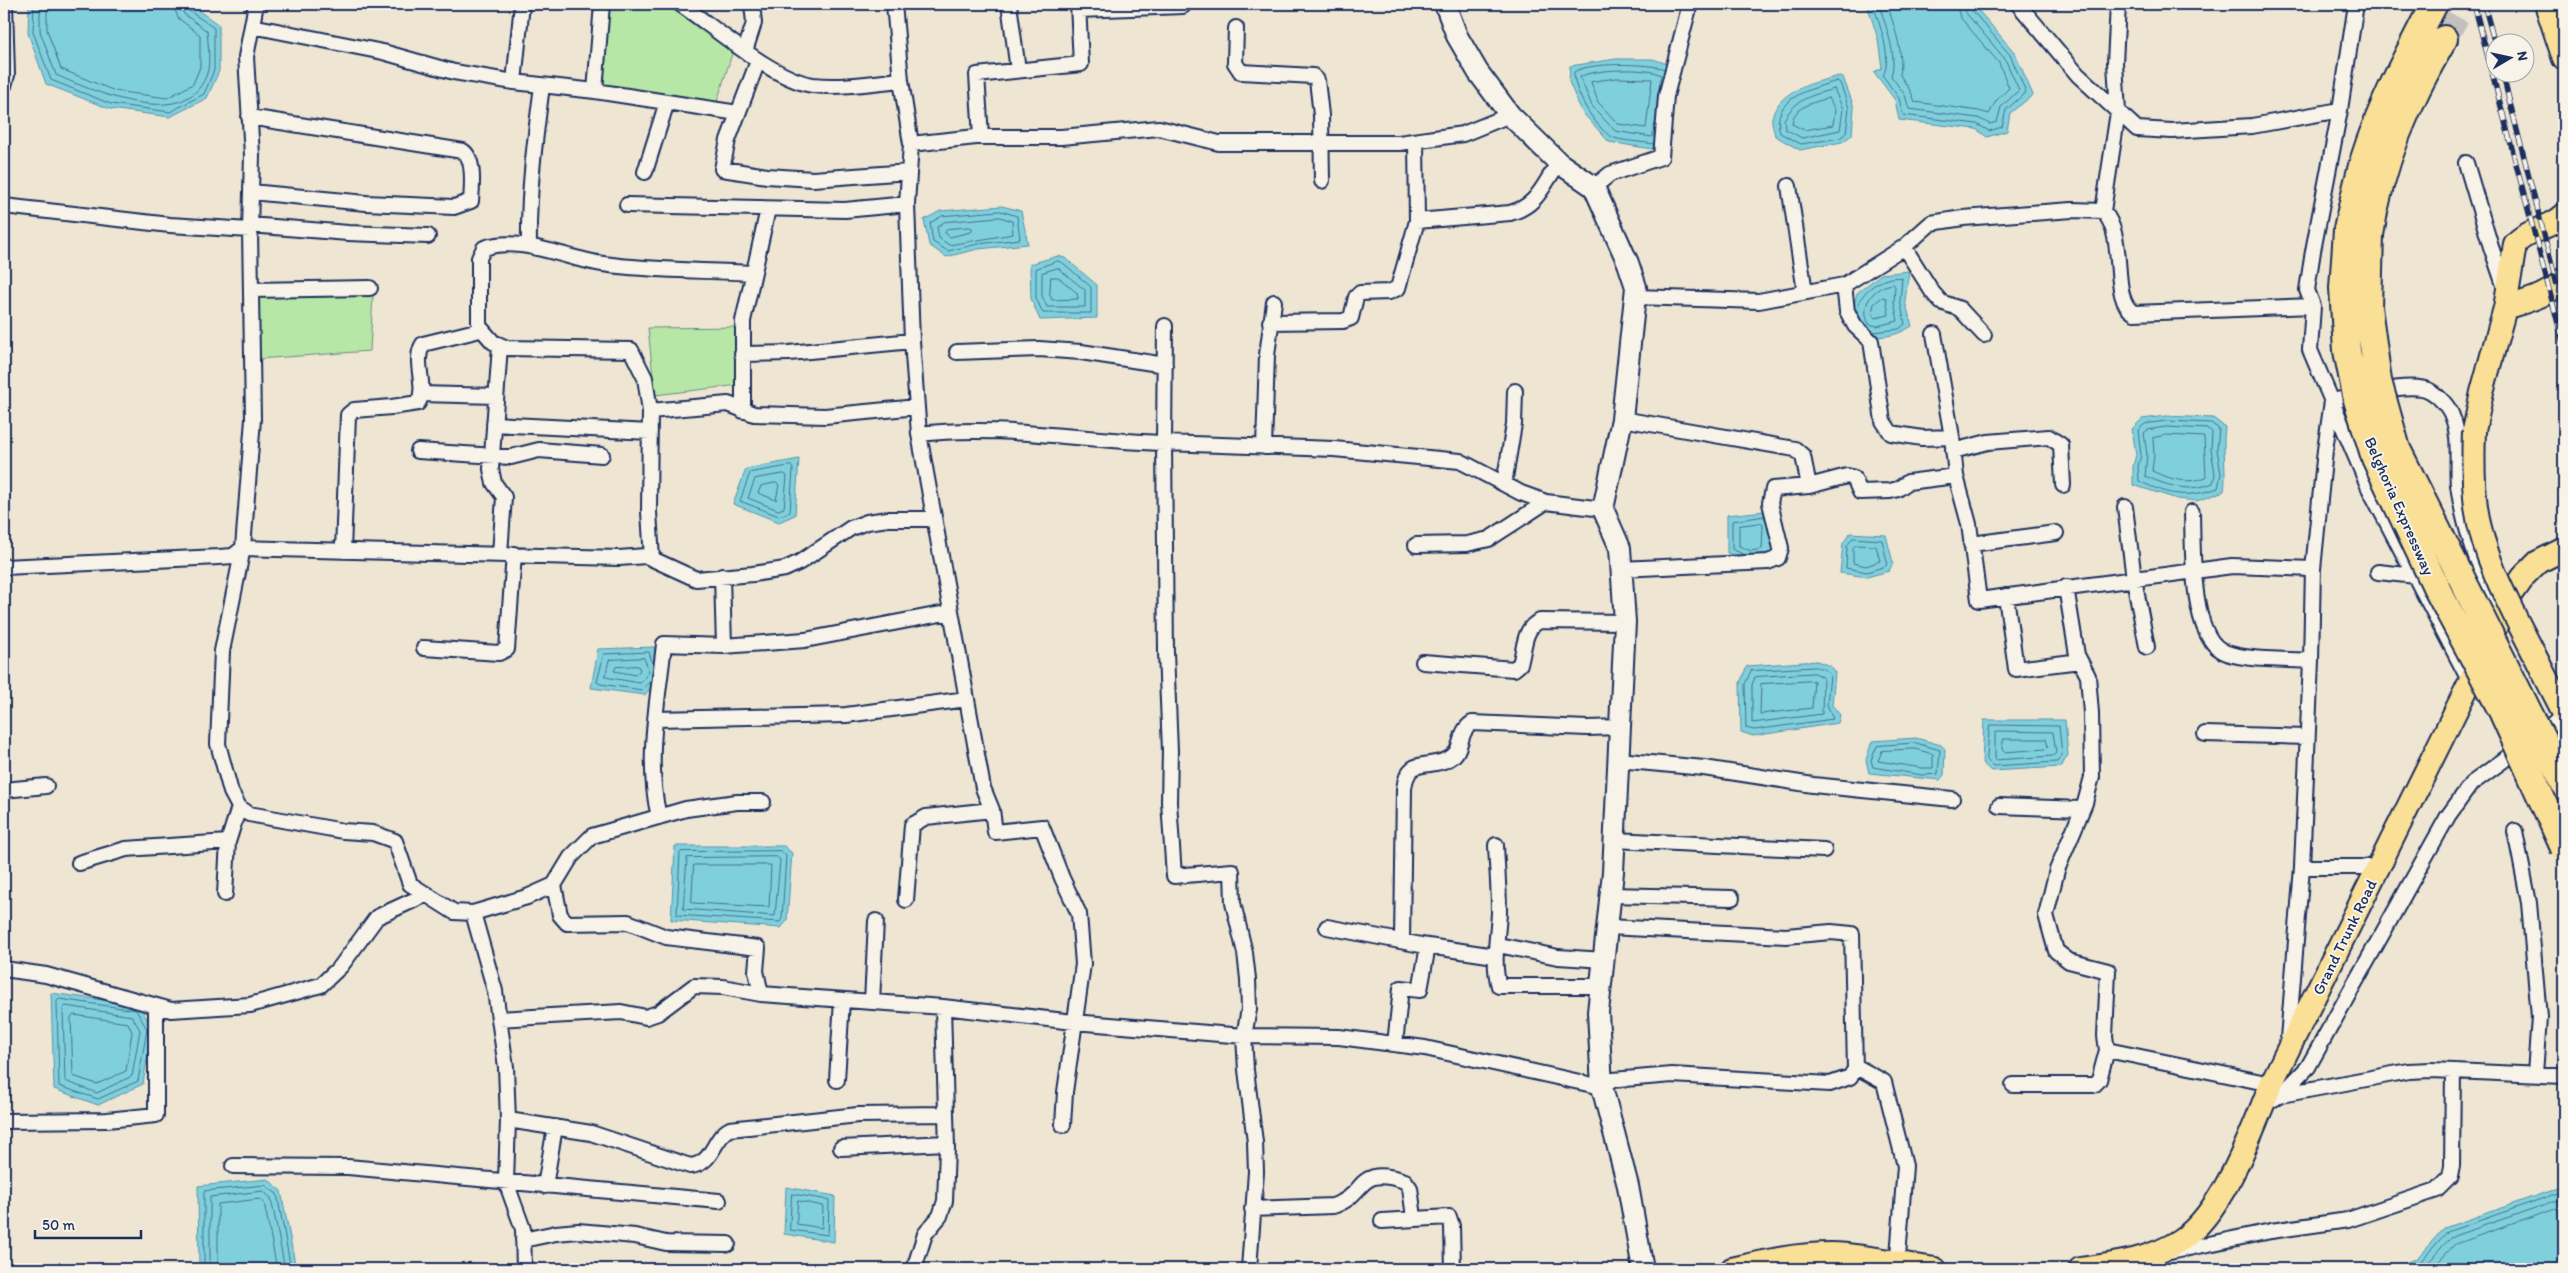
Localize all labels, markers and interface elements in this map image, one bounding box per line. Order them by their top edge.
north arrow [2486,32,2536,82]
text: N [2513,50,2531,62]
street label: Belghoria Expressway [2360,434,2439,579]
street label: Grand Trunk Road [2308,876,2381,998]
scale bar [35,1208,141,1240]
text: 50 m [42,1216,75,1234]

